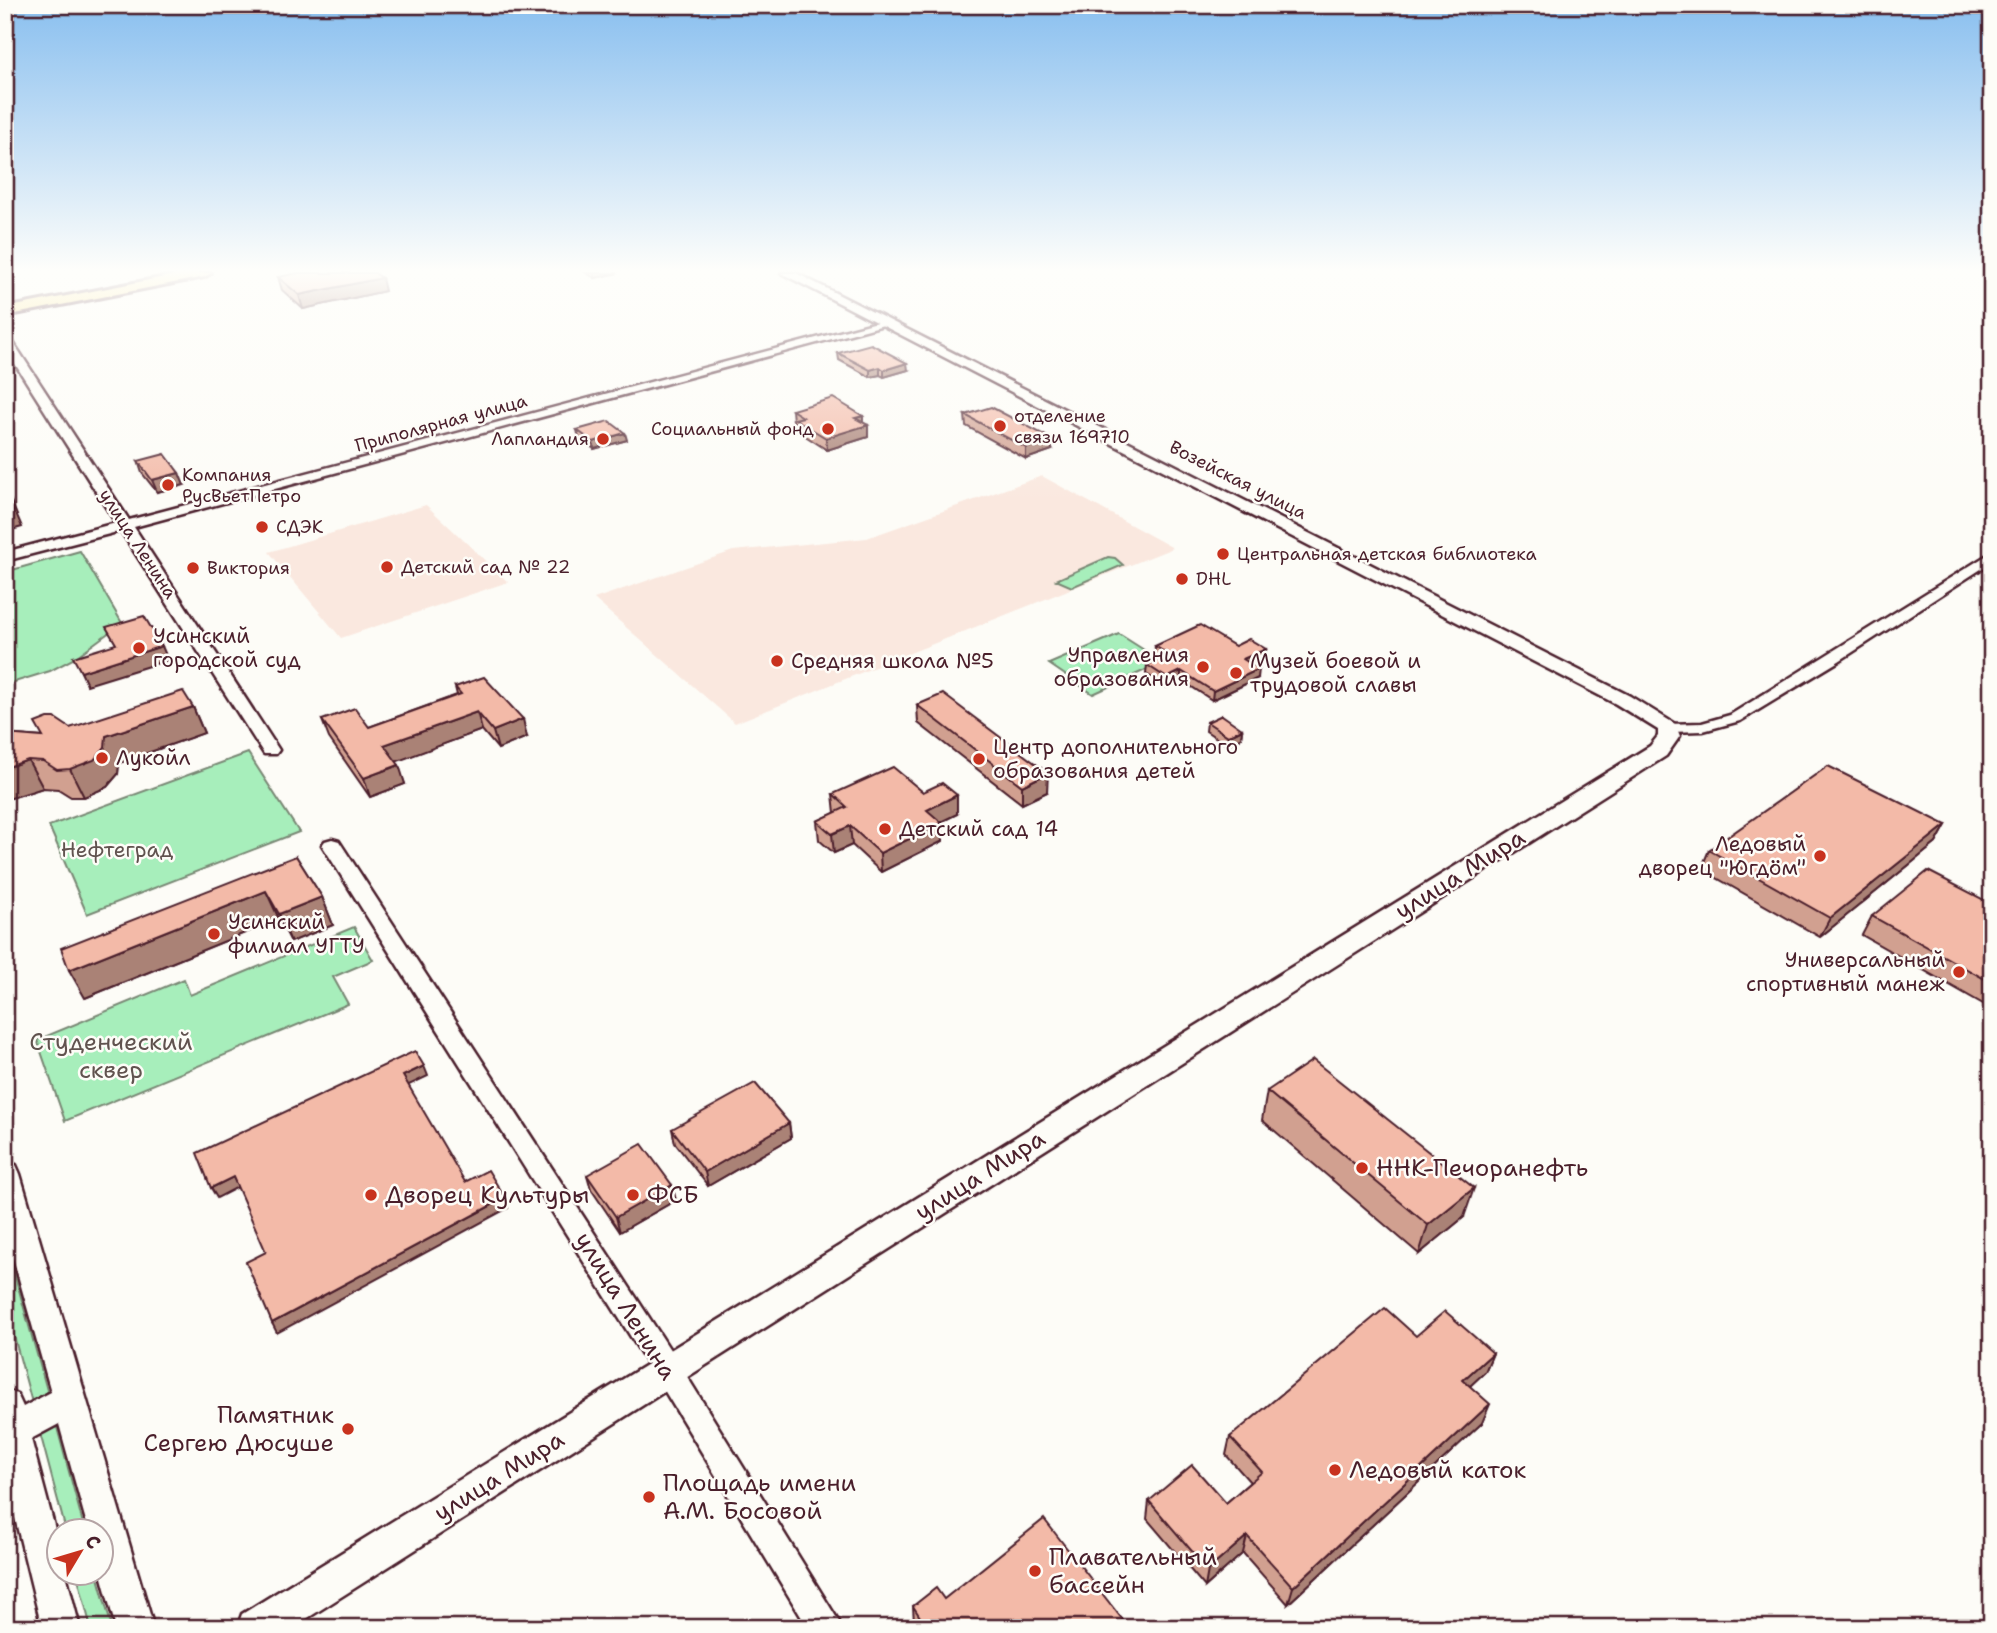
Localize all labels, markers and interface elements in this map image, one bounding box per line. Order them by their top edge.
street label: Приполярная улица [352,389,530,457]
place label: отделение связи 169710 [1014,404,1130,449]
place label: Социальный фонд [651,417,815,441]
marker: отделение связи 169710 [992,418,1008,434]
marker: Социальный фонд [820,421,836,437]
place label: Лапландия [491,427,589,451]
marker: Лапландия [595,431,611,447]
street label: Возейская улица [1165,435,1311,525]
place label: Компания РусВьетПетро [182,463,301,508]
marker: Компания РусВьетПетро [160,477,176,493]
street label: улица Ленина [94,484,182,604]
place label: СДЭК [276,515,324,539]
marker: СДЭК [254,519,270,535]
place label: Центральная детская библиотека [1237,542,1537,566]
marker: Центральная детская библиотека [1215,546,1231,562]
place label: Детский сад № 22 [401,555,570,579]
place label: Виктория [207,556,290,580]
marker: Детский сад № 22 [379,559,395,575]
marker: Виктория [185,560,201,576]
place label: DHL [1196,567,1231,591]
marker: DHL [1174,571,1190,587]
place label: Усинский городской суд [153,622,301,674]
marker: Усинский городской суд [131,640,147,656]
place label: Управления образования [1054,641,1189,693]
place label: Средняя школа №5 [791,647,994,675]
place label: Музей боевой и трудовой славы [1250,647,1421,699]
marker: Средняя школа №5 [769,653,785,669]
marker: Управления образования [1195,659,1211,675]
marker: Музей боевой и трудовой славы [1228,665,1244,681]
place label: Центр дополнительного образования детей [993,733,1238,785]
place label: Лукойл [116,744,191,772]
marker: Лукойл [94,750,110,766]
marker: Центр дополнительного образования детей [971,751,987,767]
place label: Детский сад 14 [899,815,1058,843]
marker: Детский сад 14 [877,821,893,837]
street label: улица Мира [1389,821,1531,927]
place label: Ледовый дворец "Югдӧм" [1639,830,1806,882]
park label: Нефтеград [61,836,173,864]
marker: Ледовый дворец "Югдӧм" [1812,848,1828,864]
place label: Усинский филиал УГТУ [228,908,365,960]
marker: Усинский филиал УГТУ [206,926,222,942]
place label: Универсальный спортивный манеж [1746,946,1945,998]
marker: Универсальный спортивный манеж [1951,964,1967,980]
park label: Студенческий сквер [29,1026,193,1086]
street label: улица Мира [909,1122,1051,1228]
place label: ННК-Печоранефть [1376,1152,1588,1184]
marker: ННК-Печоранефть [1354,1160,1370,1176]
place label: Дворец Культуры [385,1179,589,1211]
place label: ФСБ [647,1179,699,1211]
marker: Дворец Культуры [363,1187,379,1203]
marker: ФСБ [625,1187,641,1203]
street label: улица Ленина [568,1226,684,1386]
place label: Памятник Сергею Дюсуше [144,1399,334,1459]
marker: Памятник Сергею Дюсуше [340,1421,356,1437]
street label: улица Мира [428,1423,570,1529]
place label: Ледовый каток [1349,1454,1527,1486]
marker: Ледовый каток [1327,1462,1343,1478]
place label: Площадь имени А.М. Босовой [663,1467,856,1527]
marker: Площадь имени А.М. Босовой [641,1489,657,1505]
north arrow [46,1518,116,1588]
text: С [80,1530,106,1554]
place label: Плавательный бассейн [1049,1541,1217,1601]
marker: Плавательный бассейн [1027,1563,1043,1579]

